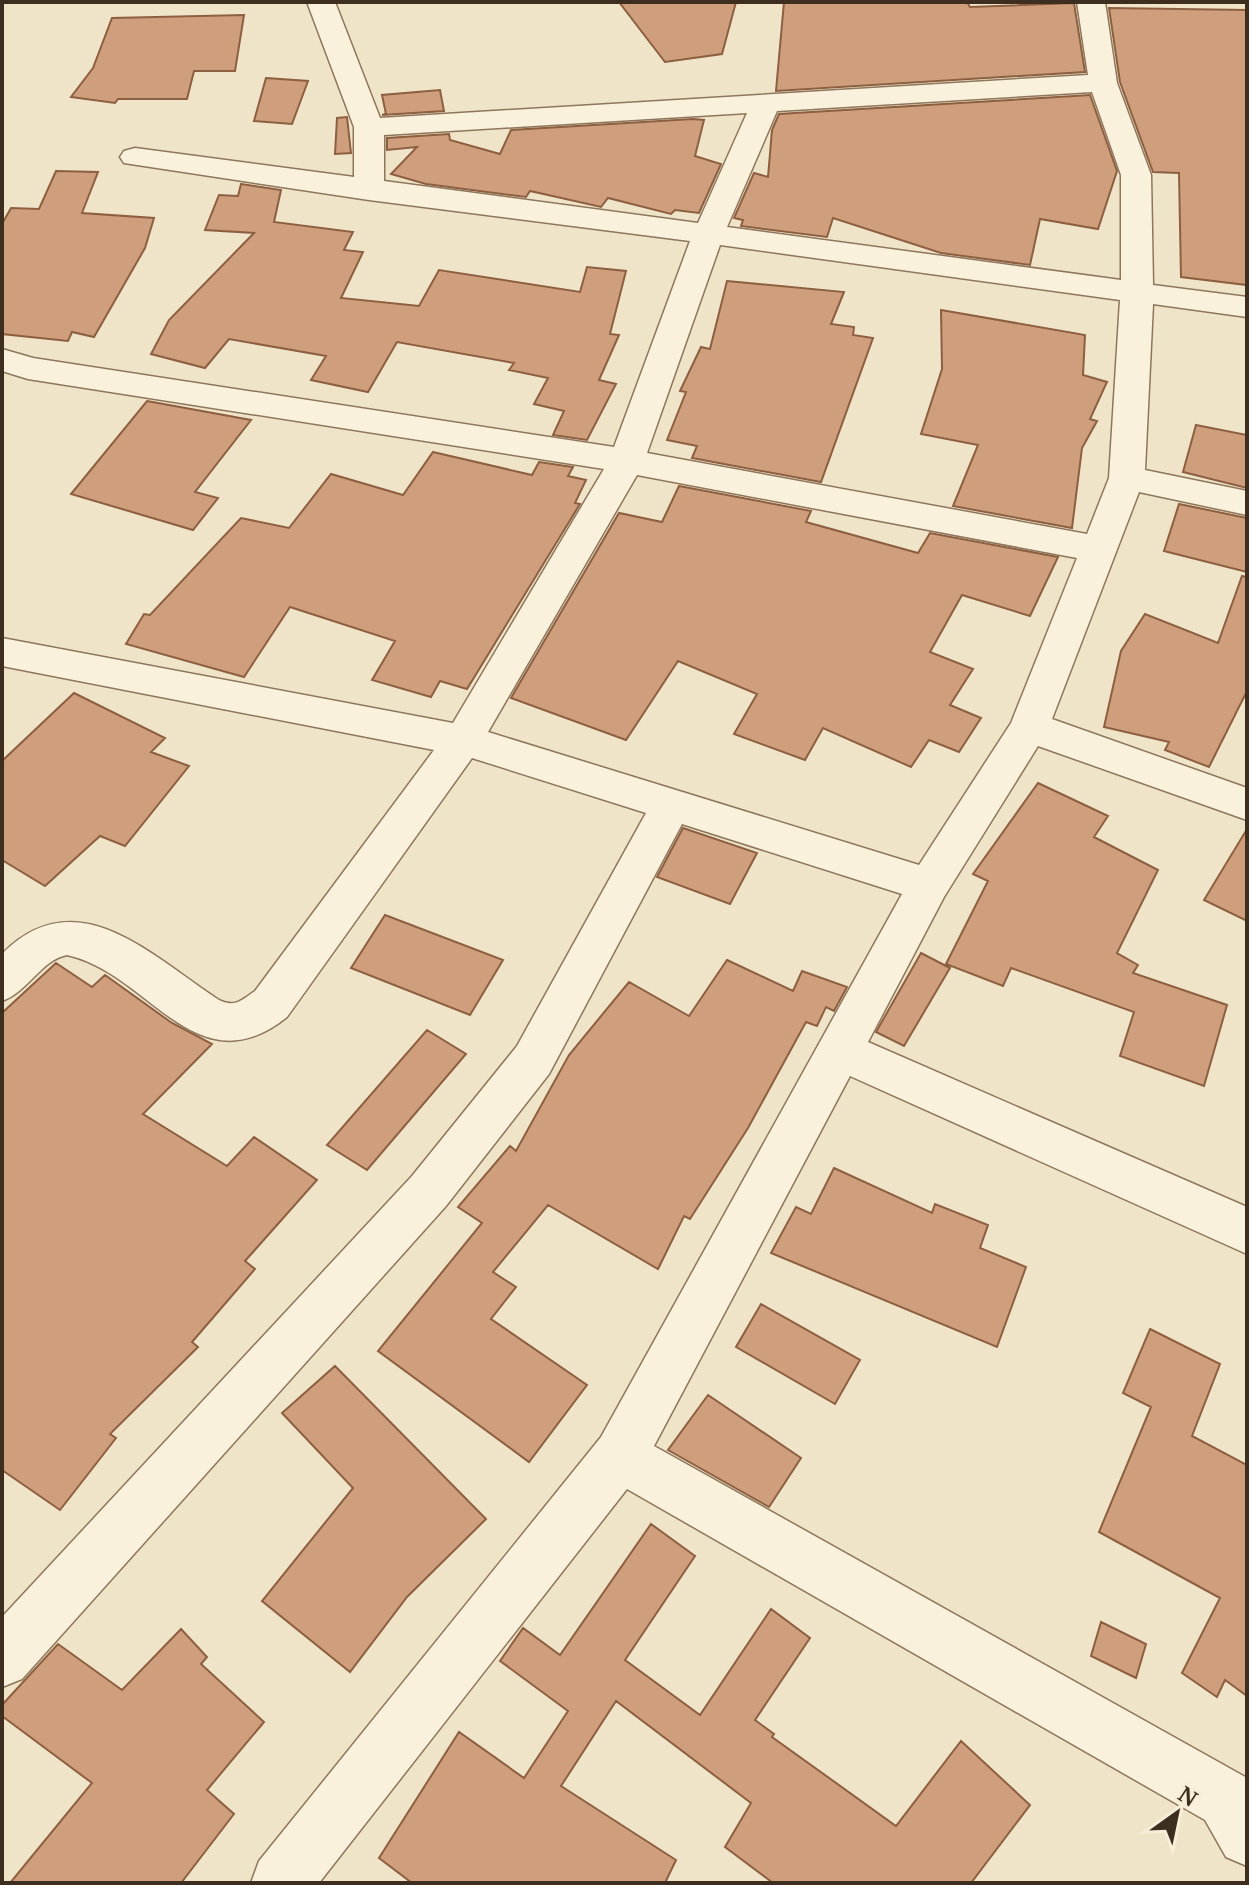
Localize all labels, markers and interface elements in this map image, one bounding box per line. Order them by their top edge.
north arrow [1137,1773,1217,1853]
text: N [1173,1778,1204,1813]

